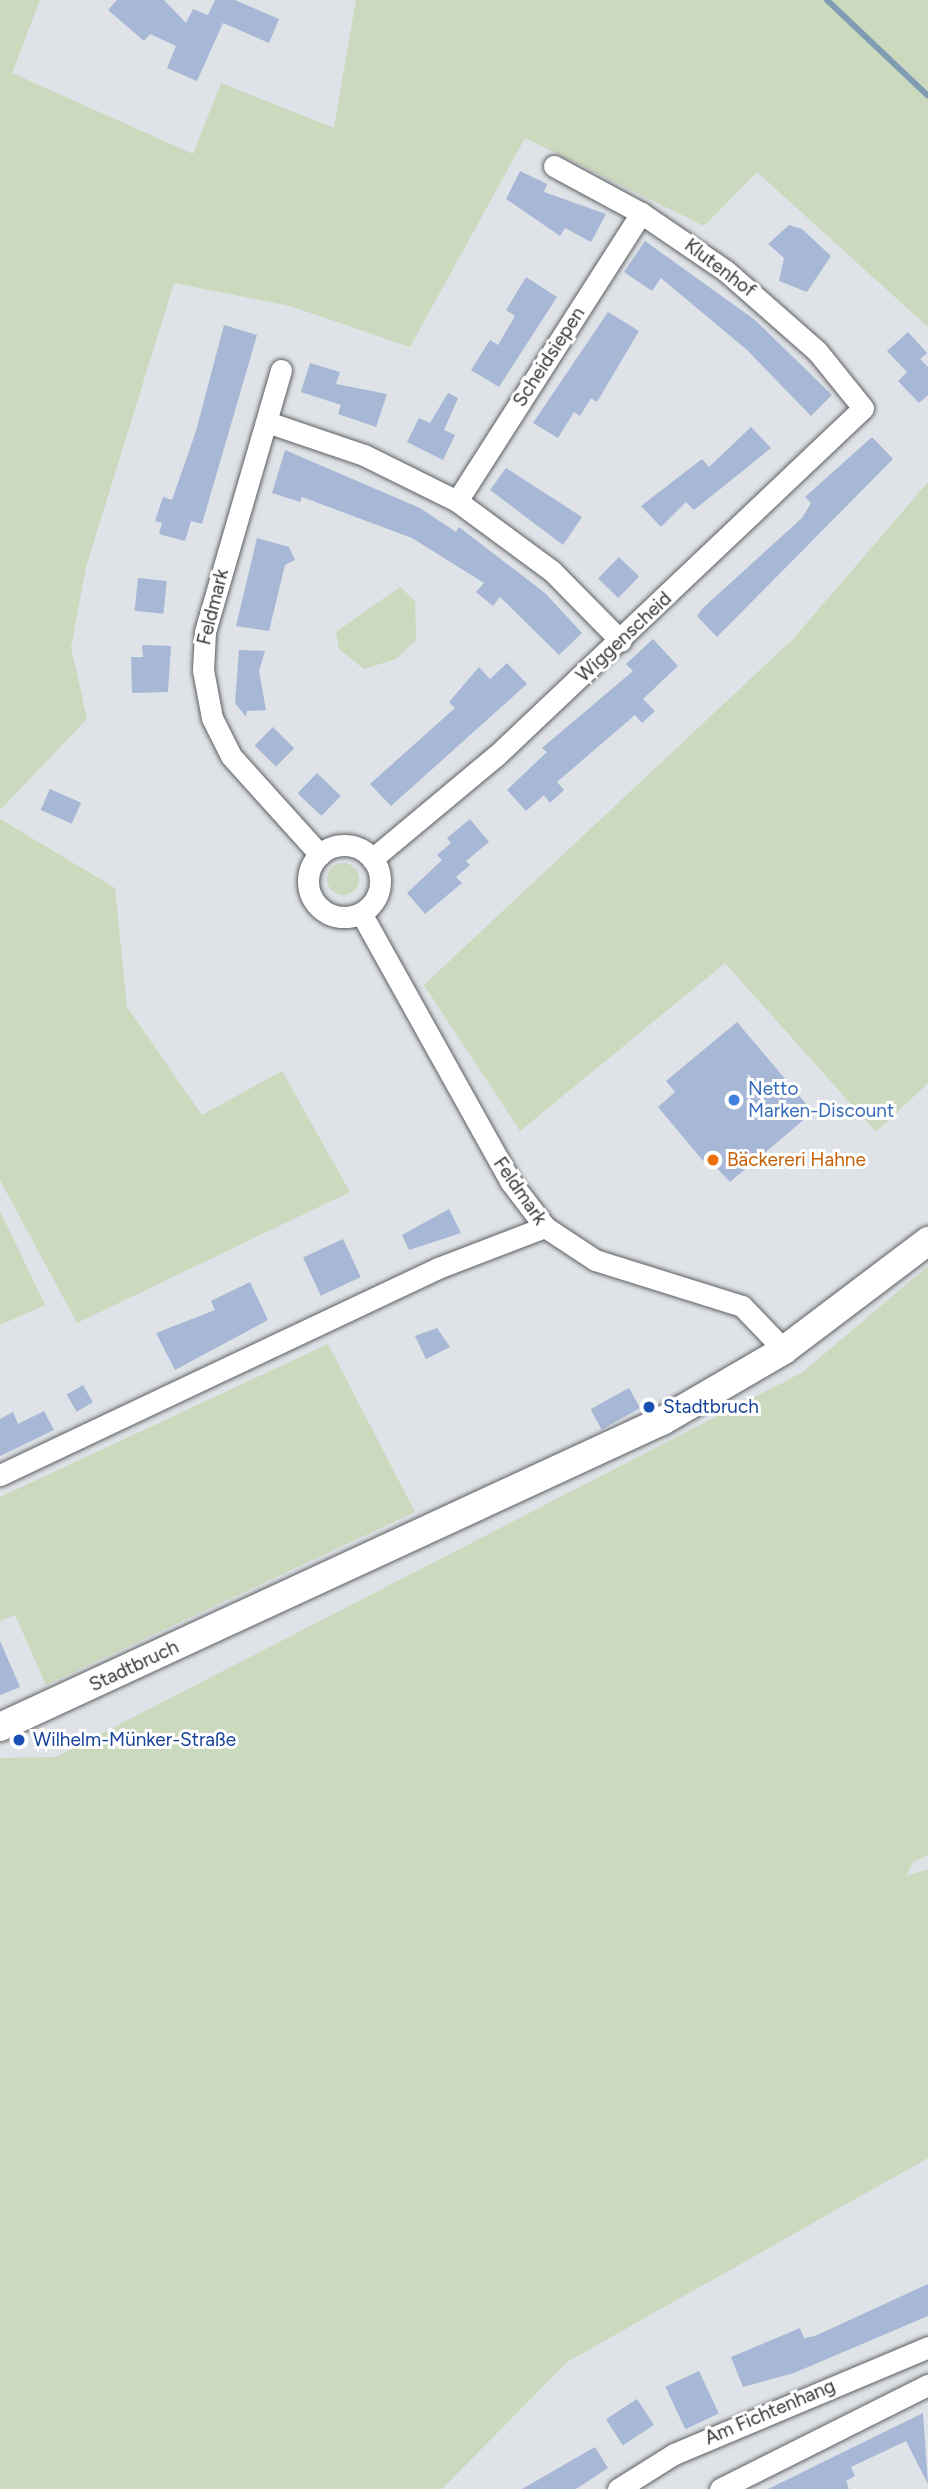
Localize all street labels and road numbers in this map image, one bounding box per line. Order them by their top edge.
street label: Klutenhof [680,234,760,302]
street label: Scheidsiepen [508,303,590,411]
street label: Feldmark [193,567,233,647]
street label: Wiggenscheid [572,587,676,687]
street label: Feldmark [488,1153,552,1229]
street label: Stadtbruch [86,1635,182,1697]
street label: Am Fichtenhang [701,2374,839,2450]

